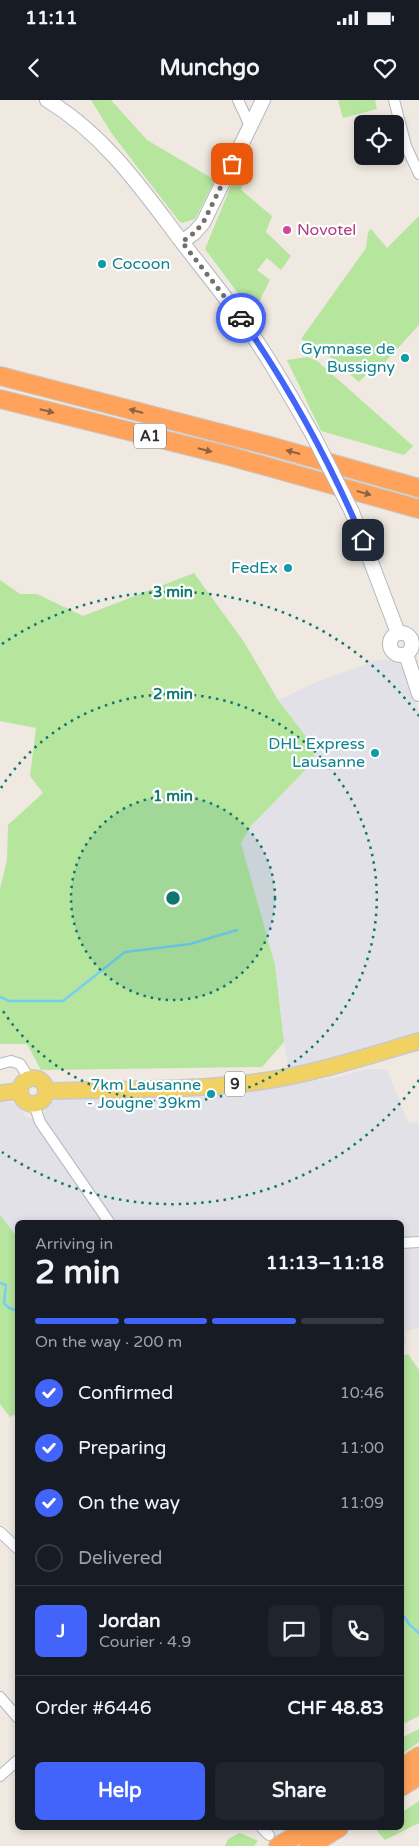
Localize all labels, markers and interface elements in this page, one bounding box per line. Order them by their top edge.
text: 11:11 [25,7,78,29]
icon: back [20,54,48,82]
icon: heart [371,54,399,82]
text: Munchgo [159,55,260,81]
map controls [354,115,404,165]
button: locate [354,115,404,165]
pin [211,143,253,185]
icon: bag [218,150,246,178]
place label: Novotel [297,220,356,240]
marker: Novotel [281,224,293,236]
place label: Cocoon [112,254,170,274]
marker: Cocoon [96,258,108,270]
courier [216,293,266,343]
icon: car [227,304,255,332]
place label: Gymnase de Bussigny [301,339,395,377]
marker: Gymnase de Bussigny [399,352,411,364]
one-way arrow [129,406,144,414]
one-way arrow [40,407,55,415]
road number: A1 [134,424,166,448]
one-way arrow [198,446,213,454]
one-way arrow [286,448,301,456]
one-way arrow [356,489,371,497]
pin [342,519,384,561]
icon: home [349,526,377,554]
place label: FedEx [231,558,278,578]
marker: FedEx [282,562,294,574]
text: 3 min [153,583,193,601]
text: 2 min [153,685,193,703]
place label: DHL Express Lausanne [268,734,365,772]
marker: DHL Express Lausanne [369,747,381,759]
text: 1 min [153,787,193,805]
centre of rings [164,889,182,907]
road number: 9 [225,1072,245,1096]
place label: 7km Lausanne - Jougne 39km [87,1075,201,1113]
marker: 7km Lausanne - Jougne 39km [205,1088,217,1100]
text: Arriving in [35,1234,113,1254]
text: 11:13–11:18 [266,1252,384,1274]
text: 2 min [35,1254,120,1292]
text: On the way · 200 m [35,1332,182,1352]
icon: check [35,1379,63,1407]
text: Confirmed [78,1382,173,1404]
text: 10:46 [340,1383,384,1403]
icon: check [35,1434,63,1462]
text: Preparing [78,1437,167,1459]
text: 11:00 [340,1438,384,1458]
icon: check [35,1489,63,1517]
text: On the way [78,1492,180,1514]
text: 11:09 [340,1493,384,1513]
text: Delivered [78,1547,163,1569]
button: chat [268,1605,320,1657]
button: phone [332,1605,384,1657]
text: Jordan [99,1610,161,1632]
text: J [57,1620,65,1642]
text: Courier · 4.9 [99,1632,191,1652]
text: Order #6446 [35,1697,152,1719]
text: CHF 48.83 [287,1697,384,1719]
button: Help [35,1762,205,1820]
button: Share [215,1762,384,1820]

